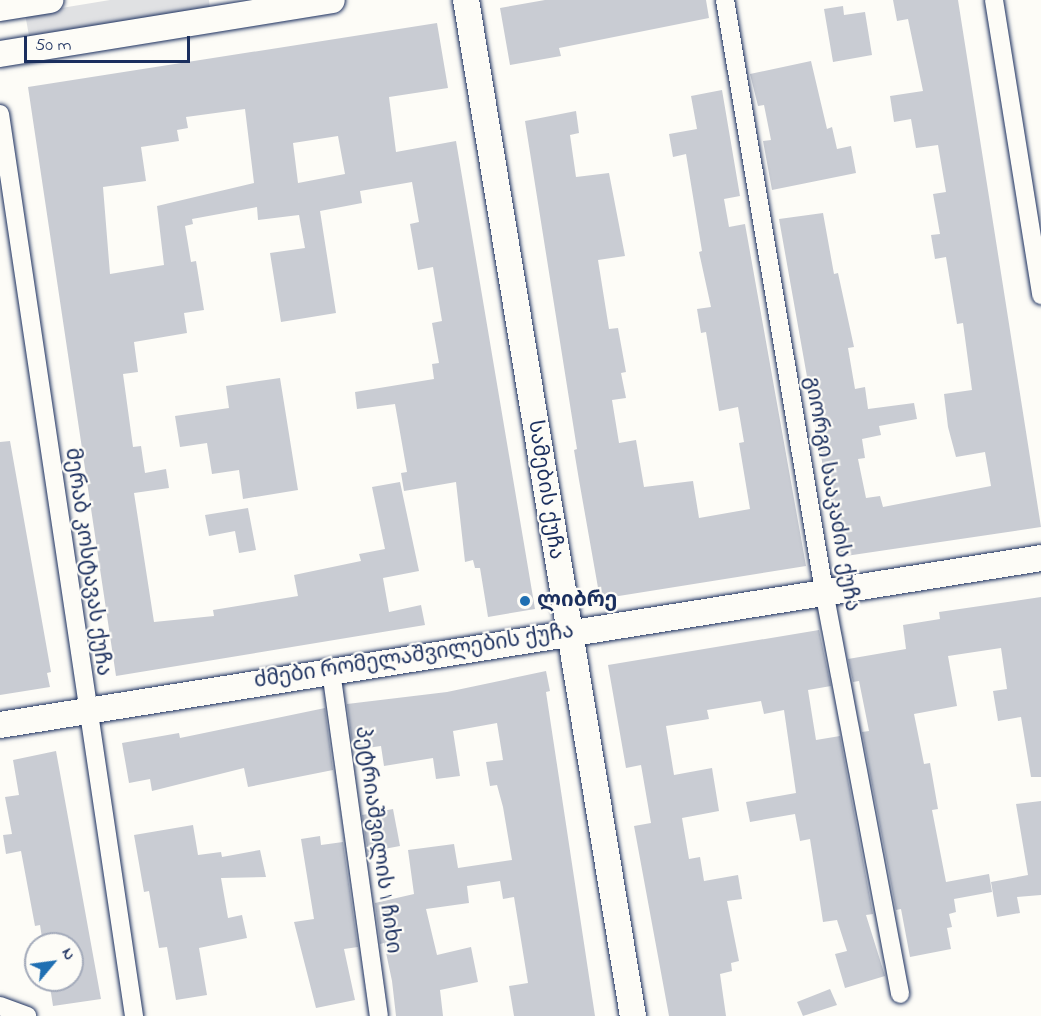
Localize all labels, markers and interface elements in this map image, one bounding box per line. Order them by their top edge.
scale bar [27,24,194,62]
text: 50 m [35,33,72,59]
street label: გიორგი სააკაძის ქუჩა [798,375,864,613]
street label: სამების ქუჩა [522,419,568,561]
street label: მერაბ კოსტავას ქუჩა [59,446,115,678]
place label: ლიბრე [537,588,617,614]
marker: ლიბრე [518,594,532,608]
street label: ძმები რომელაშვილების ქუჩა [252,619,576,695]
street label: პეტრიაშვილის I ჩიხი [349,725,405,955]
north arrow [24,932,84,992]
text: N [55,944,81,965]

